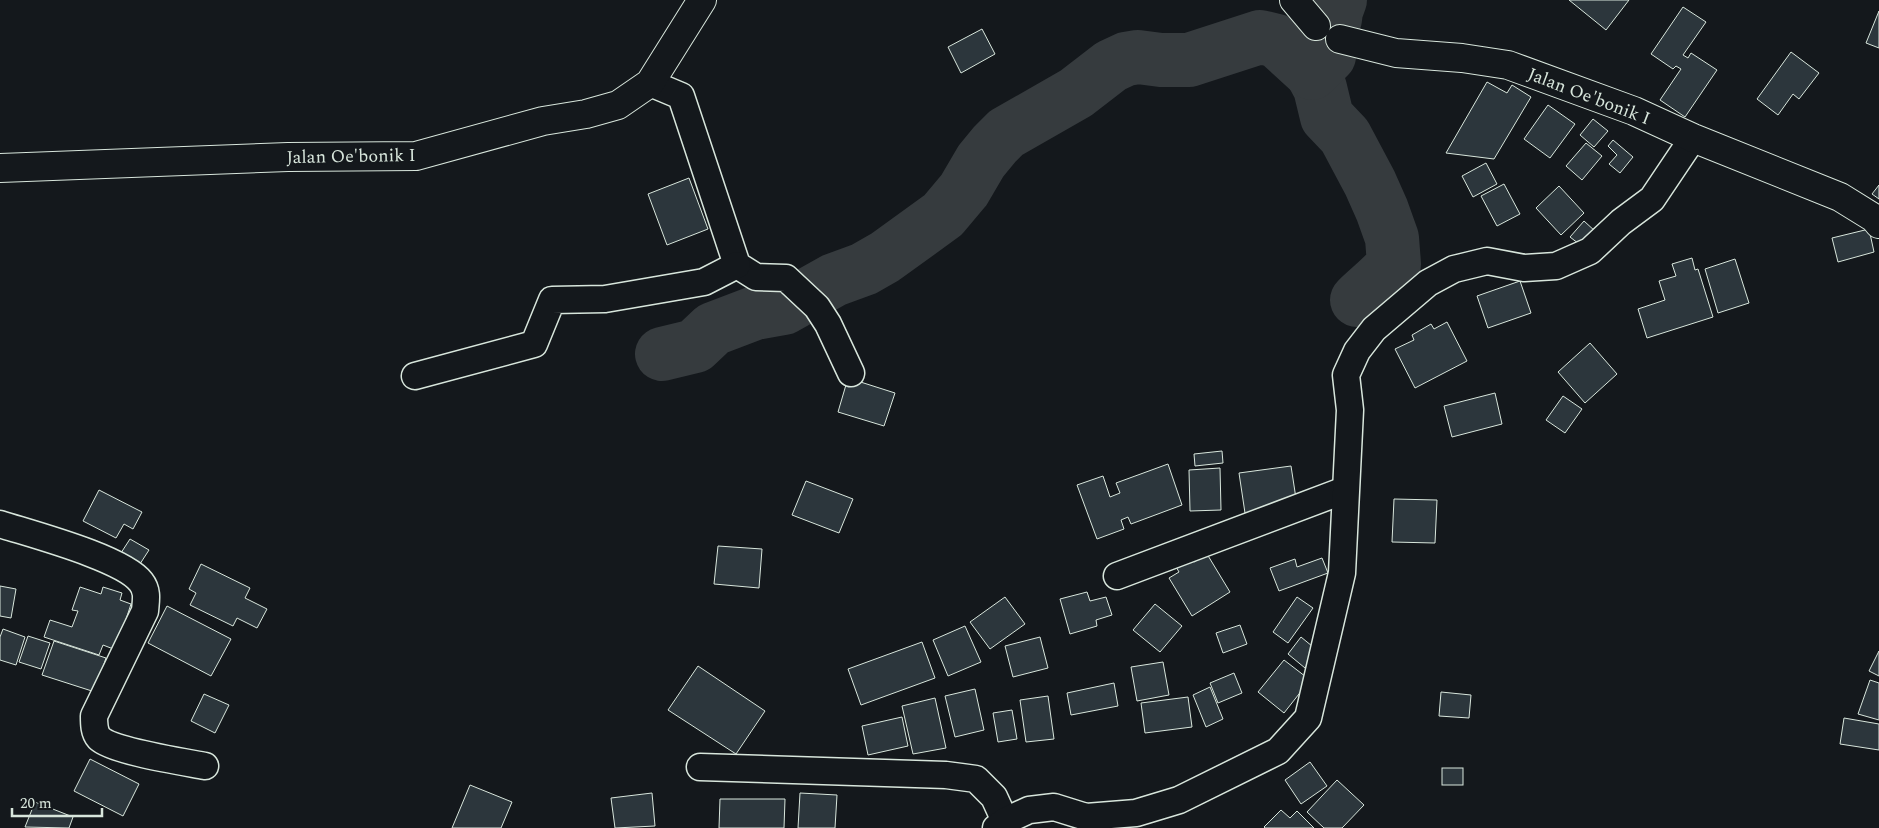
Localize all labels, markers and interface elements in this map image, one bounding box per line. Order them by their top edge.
street label: Jalan Oe'bonik I [1524,61,1654,132]
street label: Jalan Oe'bonik I [286,142,416,171]
scale bar [12,786,102,818]
text: 20 m [20,792,52,815]

